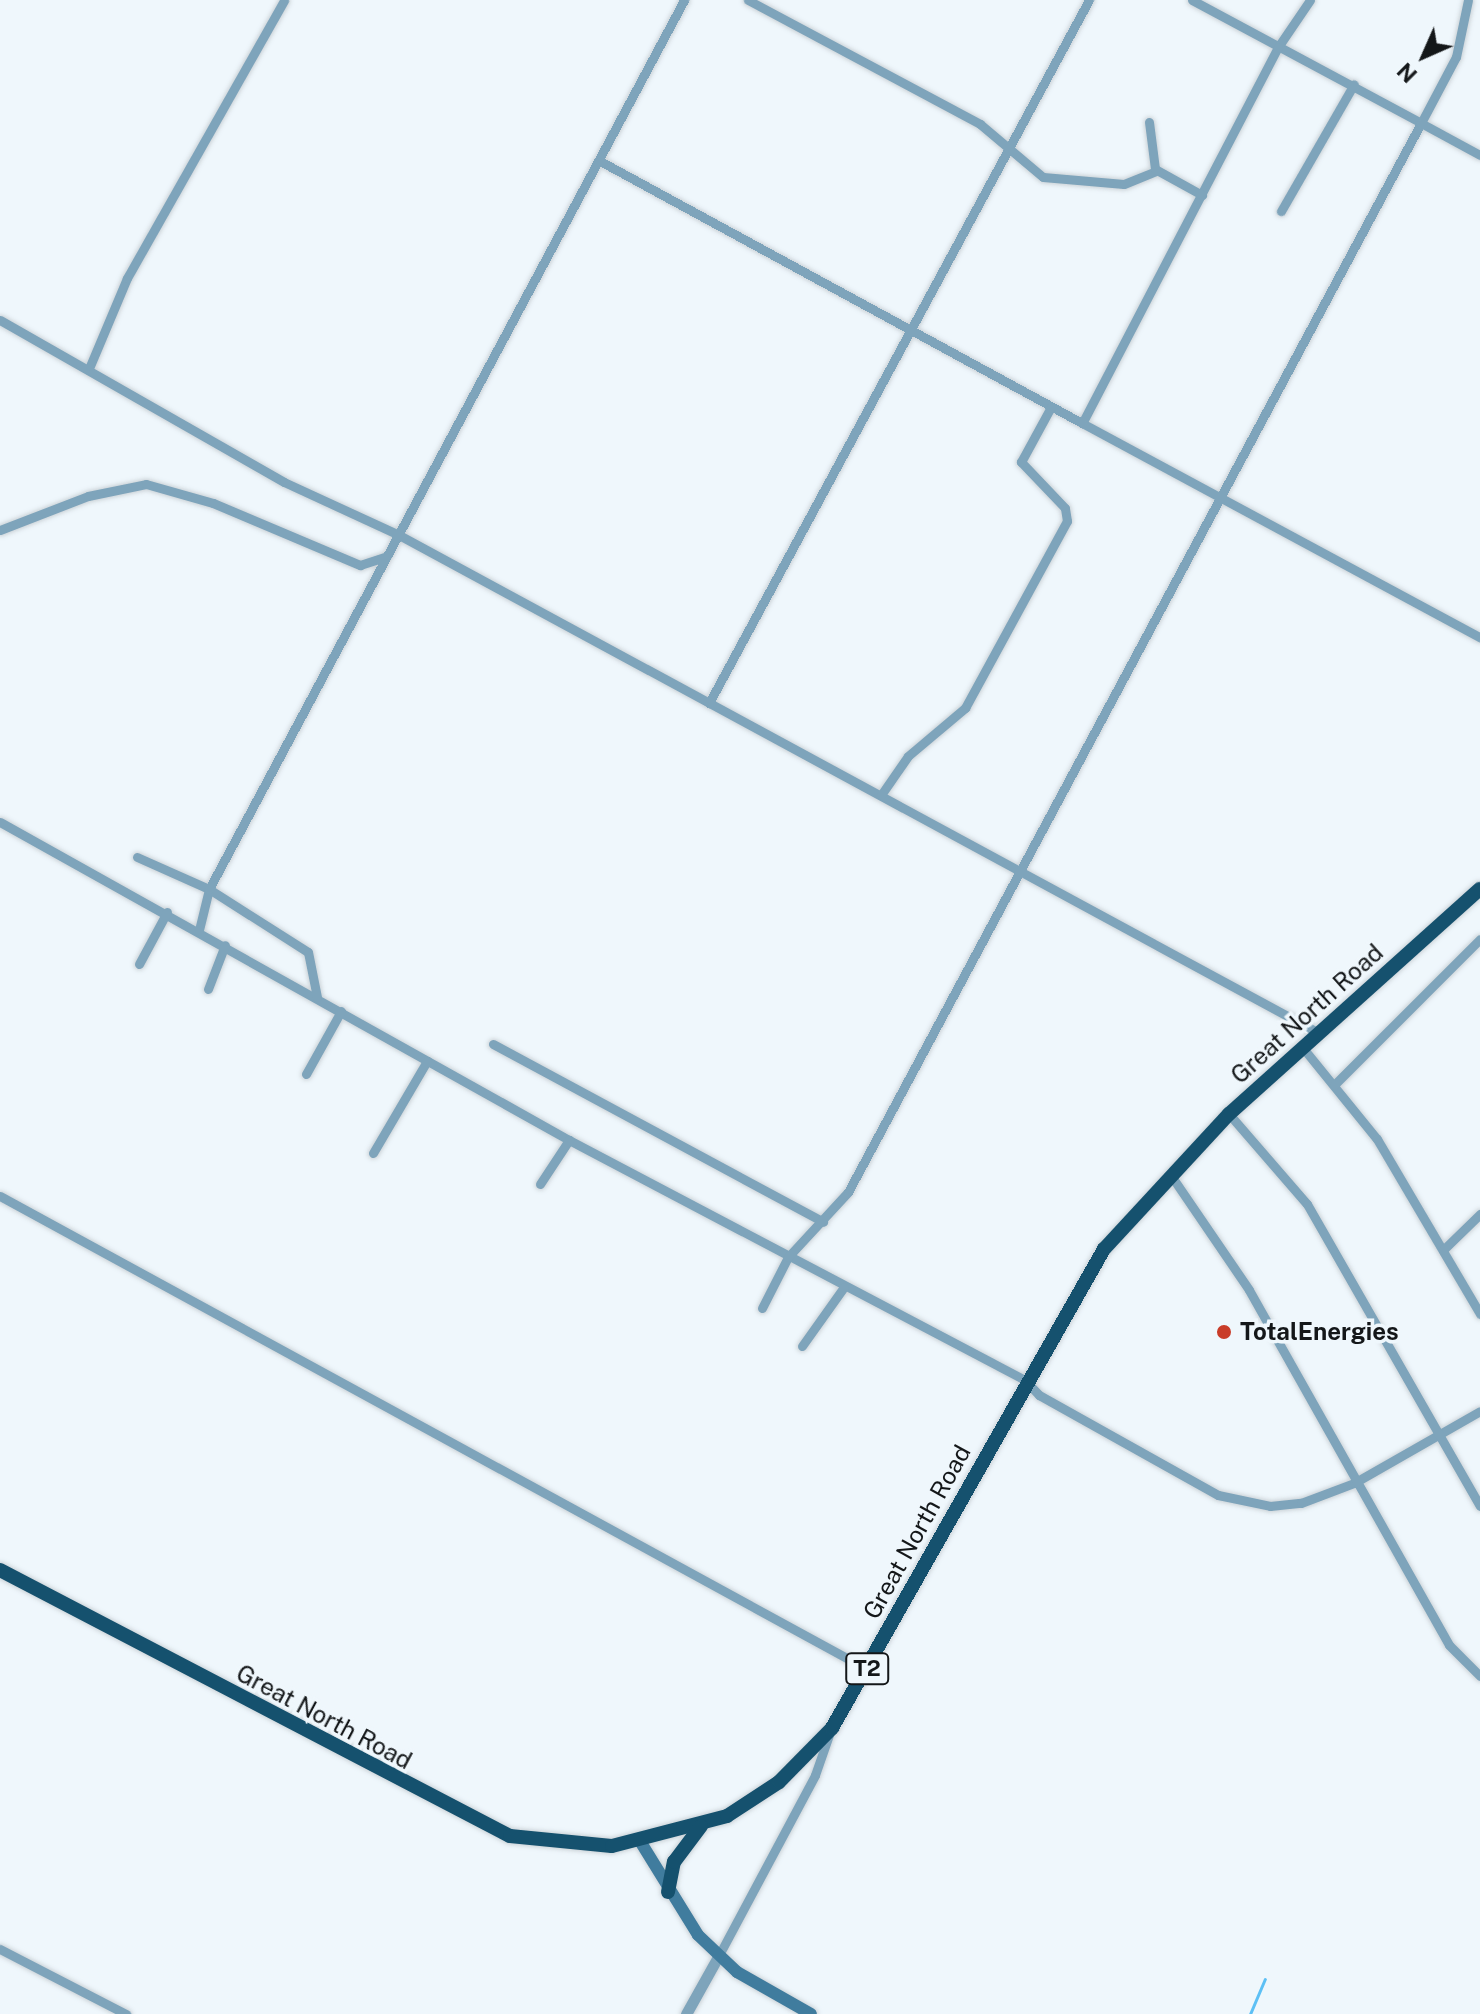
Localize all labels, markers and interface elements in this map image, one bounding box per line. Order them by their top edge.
north arrow [1384,16,1464,96]
text: N [1392,58,1422,88]
street label: Great North Road [1225,938,1389,1090]
place label: TotalEnergies [1240,1318,1399,1346]
marker: TotalEnergies [1215,1323,1233,1341]
street label: Great North Road [857,1440,977,1624]
road number: T2 [845,1651,889,1687]
street label: Great North Road [231,1659,417,1775]

